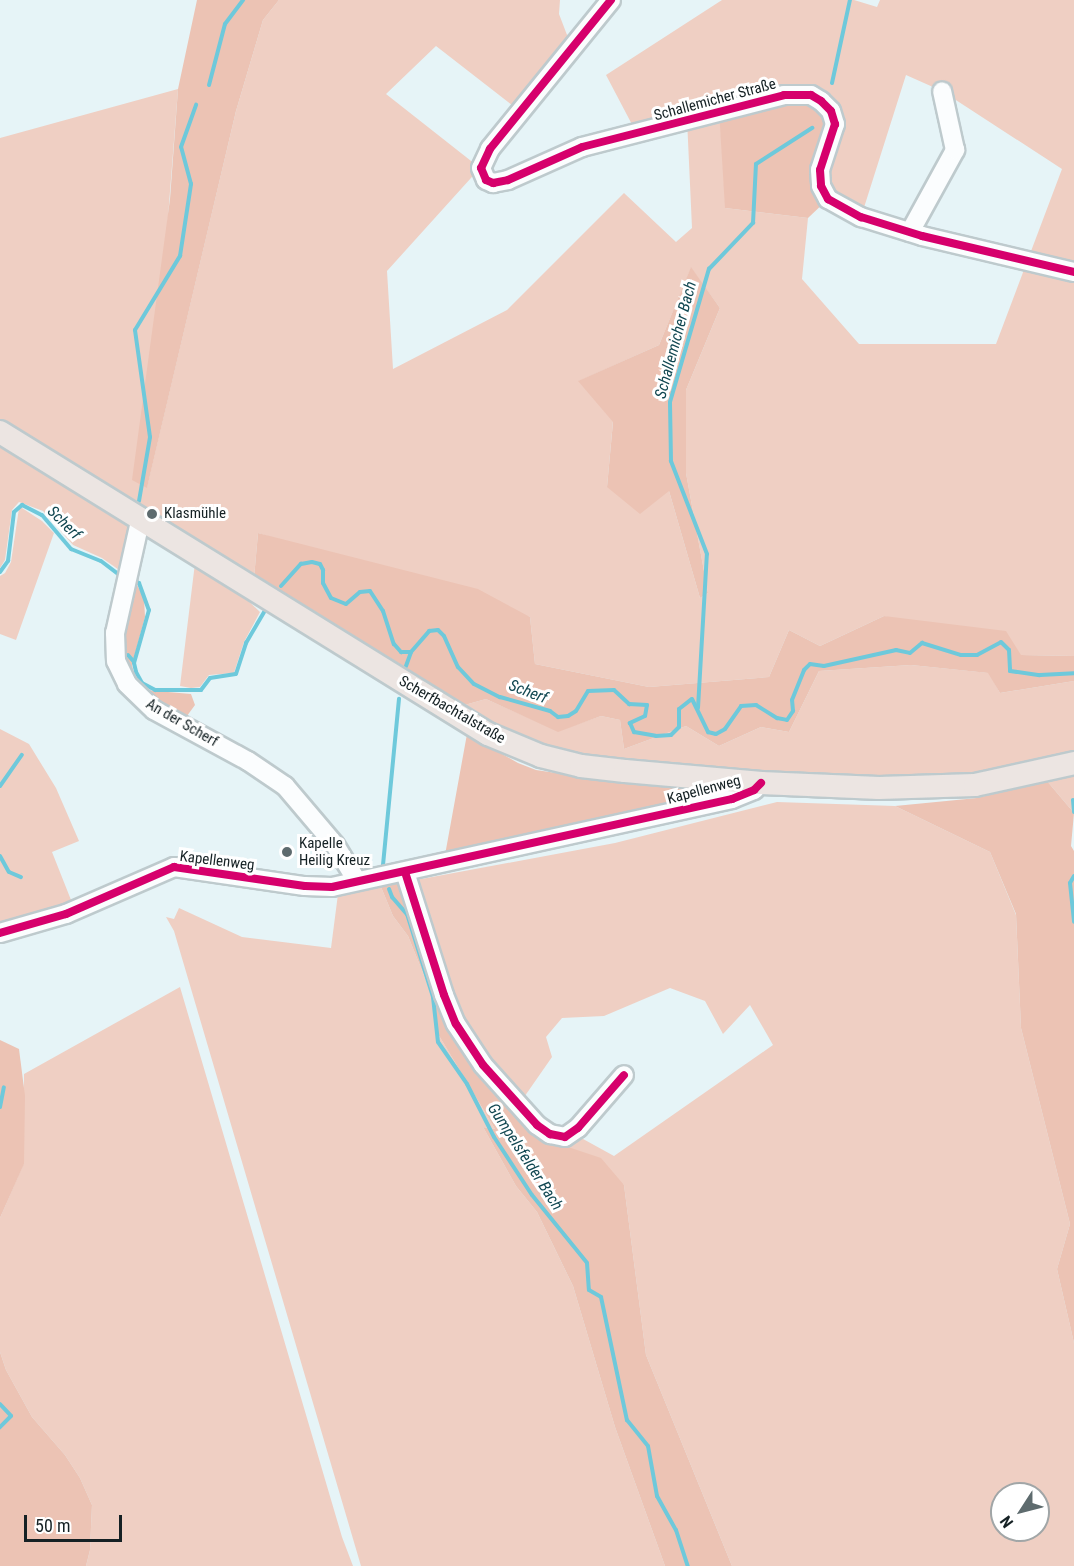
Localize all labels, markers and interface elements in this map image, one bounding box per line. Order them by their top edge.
street label: Schallemicher Straße [652,75,778,125]
water label: Schallemicher Bach [651,279,701,401]
water label: Scherf [43,502,85,544]
place label: Klasmühle [164,505,226,523]
marker: Klasmühle [145,507,159,521]
street label: Scherfbachtalstraße [396,672,508,748]
water label: Scherf [506,676,550,708]
street label: An der Scherf [143,695,221,751]
street label: Kapellenweg [665,772,743,808]
place label: Kapelle Heilig Kreuz [299,834,370,869]
marker: Kapelle Heilig Kreuz [280,845,294,859]
street label: Kapellenweg [179,847,255,875]
water label: Gumpelsfelder Bach [483,1100,567,1214]
north arrow [990,1482,1050,1542]
scale bar [27,1503,124,1541]
text: N [996,1512,1017,1531]
text: 50 m [35,1515,70,1536]

